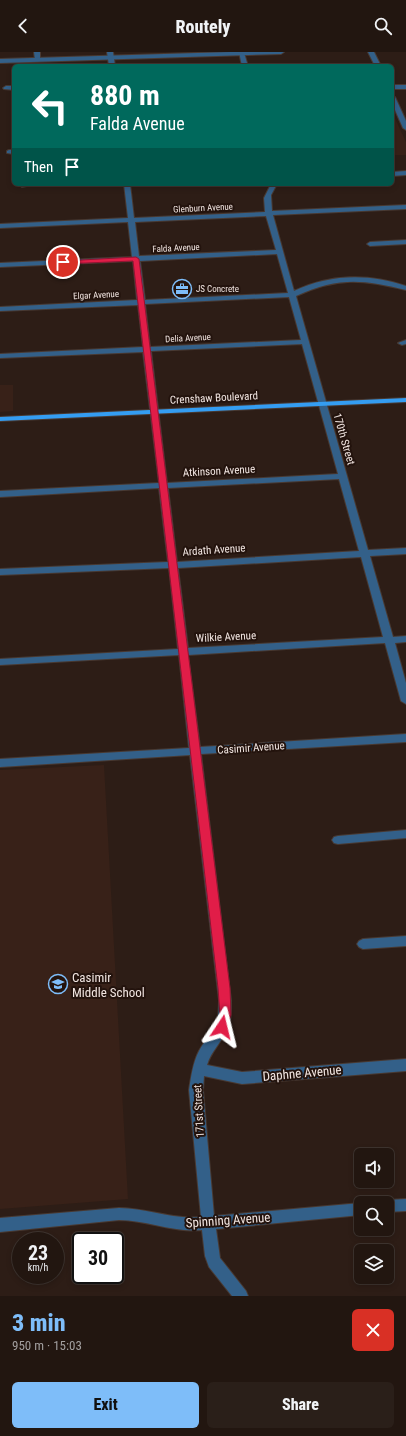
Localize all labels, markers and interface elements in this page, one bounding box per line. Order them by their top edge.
icon: back [12,15,34,37]
icon: search [372,15,394,37]
text: Routely [176,16,230,37]
text: 880 m [90,79,160,112]
icon: left [24,80,76,132]
text: Falda Avenue [90,113,185,134]
icon: arrive [61,156,83,178]
text: Then [24,158,53,176]
street label: Glenburn Avenue [173,201,233,215]
street label: Falda Avenue [152,242,200,254]
pin [46,245,80,279]
icon: arrive [52,251,74,273]
office icon: JS Concrete [171,278,193,300]
place label: JS Concrete [196,284,239,294]
street label: Elgar Avenue [73,289,119,301]
street label: Delia Avenue [165,332,211,344]
street label: Crenshaw Boulevard [170,389,258,407]
street label: 170th Street [330,412,358,466]
street label: Atkinson Avenue [183,463,255,479]
street label: Ardath Avenue [182,541,246,559]
street label: Wilkie Avenue [196,629,256,645]
street label: Casimir Avenue [217,739,285,757]
place label: Casimir Middle School [72,970,145,1000]
school or university icon: Casimir Middle School [47,973,69,995]
position arrow [201,1006,243,1048]
street label: Daphne Avenue [262,1062,342,1084]
street label: 171st Street [191,1084,207,1138]
map controls [354,1148,394,1284]
button: sound [354,1148,394,1188]
button: search [354,1196,394,1236]
street label: Spinning Avenue [185,1210,271,1230]
speed limit sign: 30 [72,1232,124,1284]
text: 23 [28,1241,48,1265]
button: layers [354,1244,394,1284]
text: km/h [28,1262,48,1273]
text: 3 min [12,1309,66,1337]
button: close [352,1309,394,1351]
text: 950 m · 15:03 [12,1338,82,1353]
button: Exit [12,1382,199,1428]
button: Share [207,1382,394,1428]

